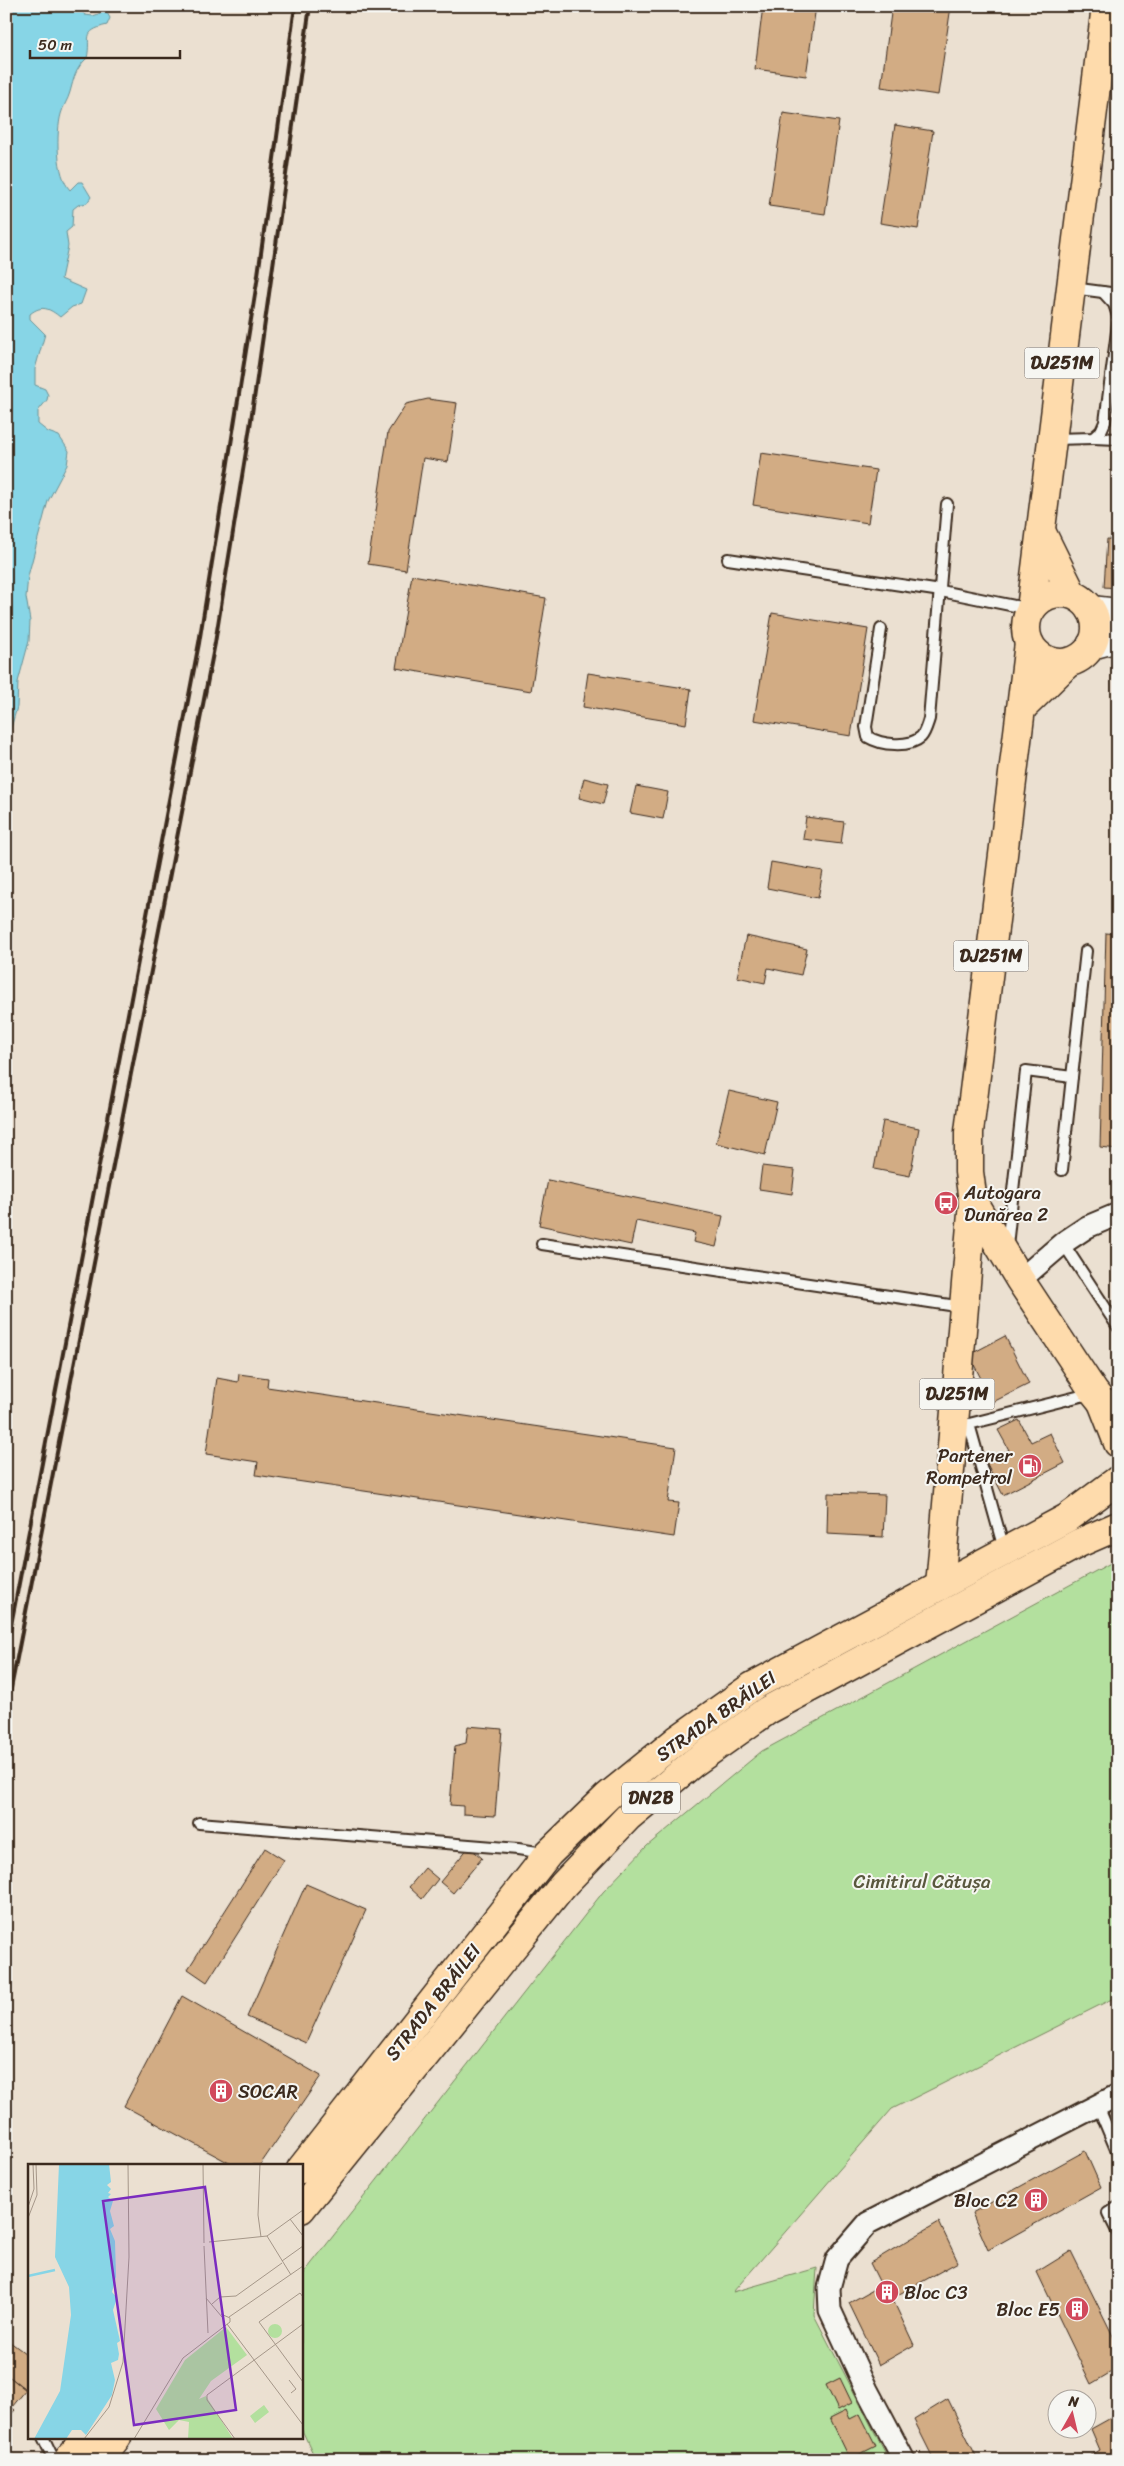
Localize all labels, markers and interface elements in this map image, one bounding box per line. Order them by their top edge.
scale bar [30,28,180,60]
text: 50 m [38,32,73,58]
road number: DJ251M [1024,348,1100,378]
road number: DJ251M [954,940,1028,971]
place label: Autogara Dunărea 2 [963,1176,1048,1231]
bus stop icon: Autogara Dunărea 2 [933,1190,959,1216]
road number: DJ251M [920,1378,994,1410]
place label: Partener Rompetrol [926,1439,1013,1494]
fuel station icon: Partener Rompetrol [1017,1453,1043,1479]
street label: STRADA BRĂILEI [649,1662,784,1770]
road number: DN2B [622,1782,680,1814]
park label: Cimitirul Cătușa [854,1865,991,1898]
street label: STRADA BRĂILEI [376,1936,490,2068]
place label: SOCAR [238,2075,298,2108]
building icon: SOCAR [208,2078,234,2104]
inset map [28,2164,302,2438]
place label: Bloc C2 [954,2184,1018,2217]
building icon: Bloc C2 [1023,2187,1049,2213]
place label: Bloc C3 [904,2276,968,2309]
building icon: Bloc C3 [874,2279,900,2305]
place label: Bloc E5 [996,2293,1060,2326]
building icon: Bloc E5 [1064,2296,1090,2322]
north arrow [1046,2388,1096,2438]
text: N [1066,2388,1081,2415]

